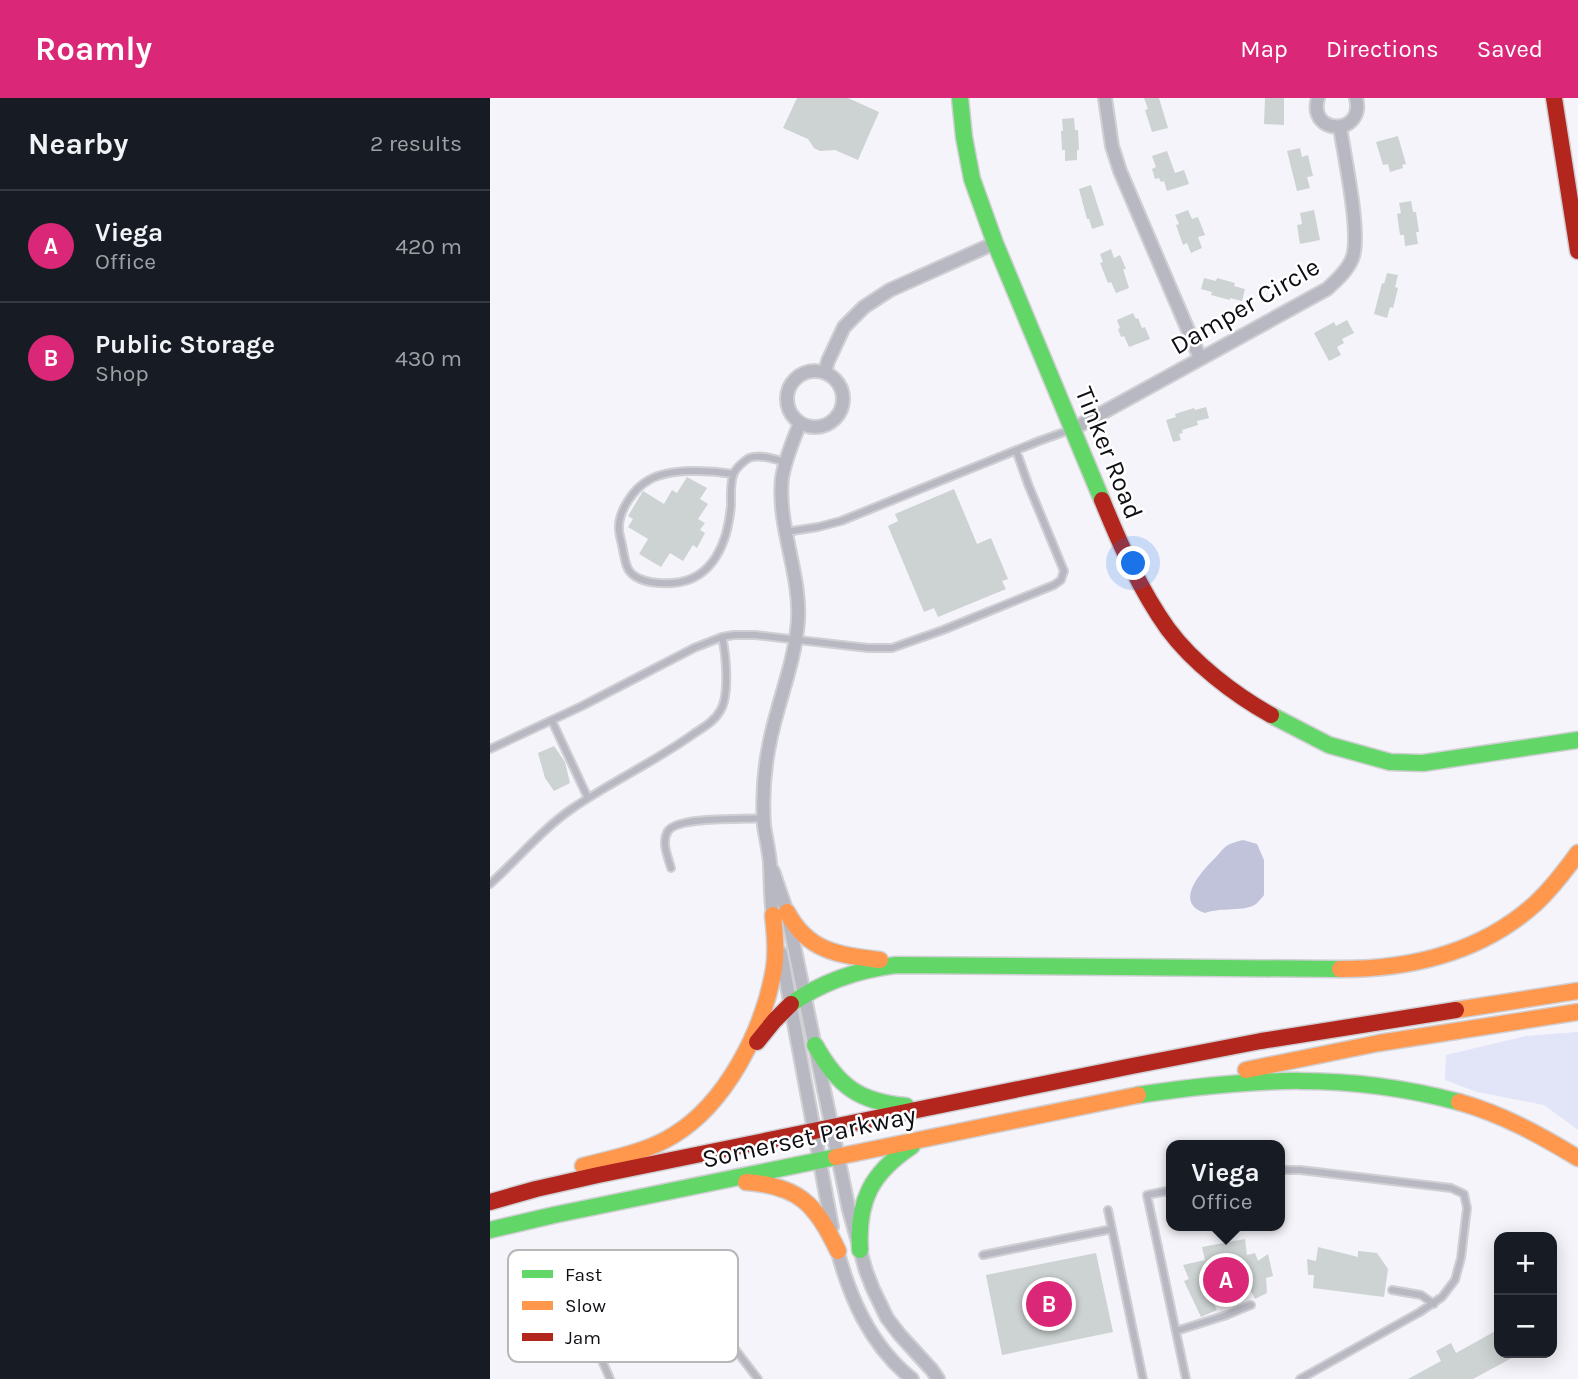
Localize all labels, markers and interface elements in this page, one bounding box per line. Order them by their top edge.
text: Roamly [35,30,152,68]
text: Map [1240,35,1288,63]
text: Directions [1326,35,1439,63]
text: Saved [1477,35,1543,63]
text: Nearby [28,126,128,162]
text: 2 results [370,130,462,157]
text: Viega [95,217,163,248]
text: A [44,233,58,260]
text: 420 m [395,233,462,260]
text: Office [95,248,156,275]
street label: Damper Circle [1165,251,1325,361]
text: Public Storage [95,329,275,360]
text: B [44,345,58,372]
text: 430 m [395,345,462,372]
text: Shop [95,360,149,387]
street label: Tinker Road [1068,382,1150,524]
your location [1116,546,1150,580]
street label: Somerset Parkway [699,1099,919,1175]
popup [1166,1140,1285,1231]
text: Viega [1191,1157,1260,1188]
text: Office [1191,1188,1252,1215]
map controls [1494,1232,1557,1358]
button: + [1494,1232,1557,1295]
legend [508,1250,738,1362]
pin: A [1203,1254,1249,1306]
text: Fast [565,1264,602,1286]
pin: B [1026,1278,1072,1330]
text: Slow [565,1295,606,1317]
button: − [1494,1295,1557,1358]
text: Jam [565,1327,601,1349]

